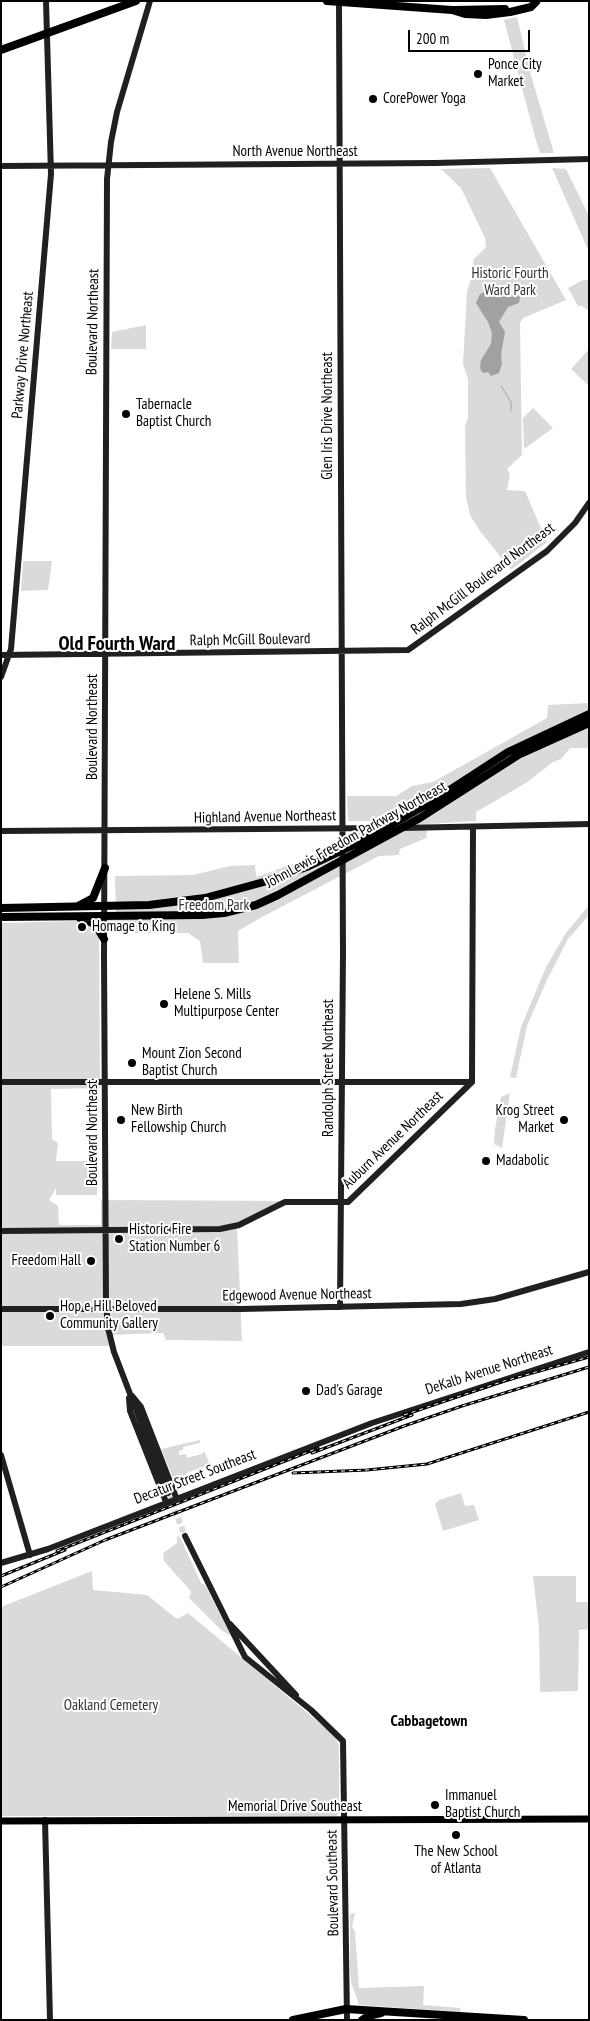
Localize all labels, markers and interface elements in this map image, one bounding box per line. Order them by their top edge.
scale bar [410,20,532,52]
text: 200 m [416,29,449,48]
place label: Ponce City Market [488,56,542,91]
marker: Ponce City Market [472,68,484,80]
place label: CorePower Yoga [383,90,466,108]
marker: CorePower Yoga [367,93,379,105]
street label: North Avenue Northeast [232,143,358,161]
park label: Historic Fourth Ward Park [471,265,549,300]
street label: Boulevard Northeast [83,269,103,375]
street label: Parkway Drive Northeast [8,291,38,419]
street label: Glen Iris Drive Northeast [319,352,337,480]
place label: Tabernacle Baptist Church [136,396,211,431]
marker: Tabernacle Baptist Church [120,408,132,420]
street label: Ralph McGill Boulevard Northeast [408,519,558,639]
street label: Ralph McGill Boulevard [190,630,310,650]
district label: Old Fourth Ward [59,632,175,656]
street label: Boulevard Northeast [84,674,102,780]
street label: John Lewis Freedom Parkway Northeast [262,778,450,892]
street label: Highland Avenue Northeast [194,807,336,827]
park label: Freedom Park [179,897,249,915]
place label: Homage to King [92,918,176,936]
marker: Homage to King [76,921,88,933]
place label: Helene S. Mills Multipurpose Center [174,986,279,1021]
marker: Helene S. Mills Multipurpose Center [158,998,170,1010]
street label: Randolph Street Northeast [320,999,338,1137]
place label: Mount Zion Second Baptist Church [142,1045,242,1080]
marker: Mount Zion Second Baptist Church [126,1057,138,1069]
street label: Boulevard Northeast [84,1080,102,1186]
street label: Auburn Avenue Northeast [339,1087,447,1193]
place label: New Birth Fellowship Church [131,1102,226,1137]
place label: Krog Street Market [496,1102,554,1137]
marker: New Birth Fellowship Church [115,1114,127,1126]
marker: Krog Street Market [558,1114,570,1126]
place label: Madabolic [496,1152,549,1170]
marker: Madabolic [480,1155,492,1167]
place label: Historic Fire Station Number 6 [129,1221,220,1256]
marker: Historic Fire Station Number 6 [113,1233,125,1245]
place label: Freedom Hall [11,1252,81,1270]
marker: Freedom Hall [85,1255,97,1267]
street label: Edgewood Avenue Northeast [222,1285,372,1305]
place label: Hop e Hill Beloved Community Gallery [60,1298,158,1333]
marker: Hop e Hill Beloved Community Gallery [44,1310,56,1322]
street label: DeKalb Avenue Northeast [423,1341,555,1399]
place label: Dad's Garage [316,1382,383,1400]
marker: Dad's Garage [300,1385,312,1397]
street label: Decatur Street Southeast [132,1445,258,1509]
park label: Oakland Cemetery [64,1697,158,1715]
district label: Cabbagetown [391,1711,467,1731]
place label: Immanuel Baptist Church [445,1787,520,1822]
street label: Memorial Drive Southeast [228,1798,362,1816]
marker: Immanuel Baptist Church [429,1799,441,1811]
marker: The New School of Atlanta [450,1829,462,1841]
street label: Boulevard Southeast [323,1830,343,1936]
place label: The New School of Atlanta [414,1843,498,1878]

